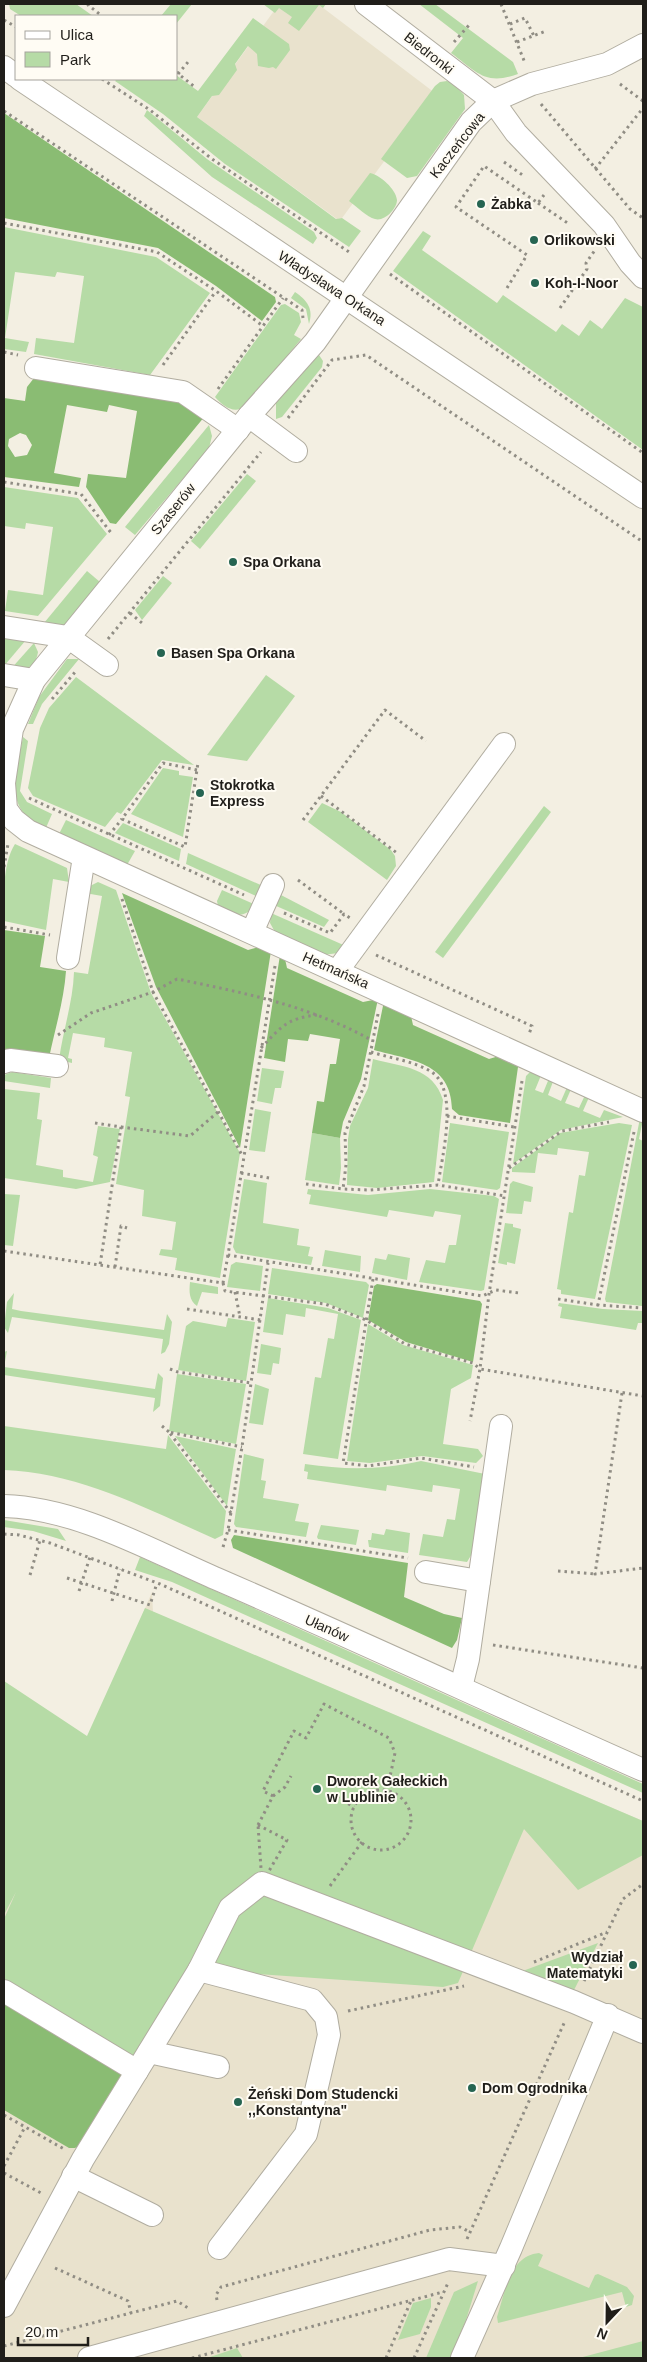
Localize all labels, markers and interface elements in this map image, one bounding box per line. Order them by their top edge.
legend [15,15,178,80]
text: Ulica [60,26,94,43]
street label: Biedronki [401,29,457,77]
text: Park [60,51,91,68]
street label: Kaczeńcowa [426,109,488,181]
place label: Żabka [491,196,532,212]
marker: Żabka [475,198,487,210]
place label: Orlikowski [544,232,615,248]
marker: Orlikowski [528,234,540,246]
street label: Władysława Orkana [275,247,389,329]
place label: Koh-I-Noor [545,275,619,291]
marker: Koh-I-Noor [529,277,541,289]
street label: Szaserów [147,479,199,538]
place label: Spa Orkana [243,554,321,570]
marker: Spa Orkana [227,556,239,568]
place label: Basen Spa Orkana [171,645,295,661]
marker: Basen Spa Orkana [155,647,167,659]
place label: Stokrotka Express [210,777,275,809]
marker: Stokrotka Express [194,787,206,799]
street label: Hetmańska [300,948,372,992]
street label: Ułanów [302,1611,352,1645]
place label: Dworek Gałeckich w Lublinie [326,1773,448,1805]
marker: Dworek Gałeckich w Lublinie [311,1783,323,1795]
place label: Wydział Matematyki [547,1949,623,1981]
marker: Wydział Matematyki [627,1959,639,1971]
place label: Dom Ogrodnika [482,2080,587,2096]
marker: Dom Ogrodnika [466,2082,478,2094]
place label: Żeński Dom Studencki ,,Konstantyna" [248,2086,398,2118]
marker: Żeński Dom Studencki ,,Konstantyna" [232,2096,244,2108]
north arrow [582,2297,632,2347]
scale bar [18,2314,88,2346]
text: 20 m [25,2323,58,2340]
text: N [594,2325,610,2343]

